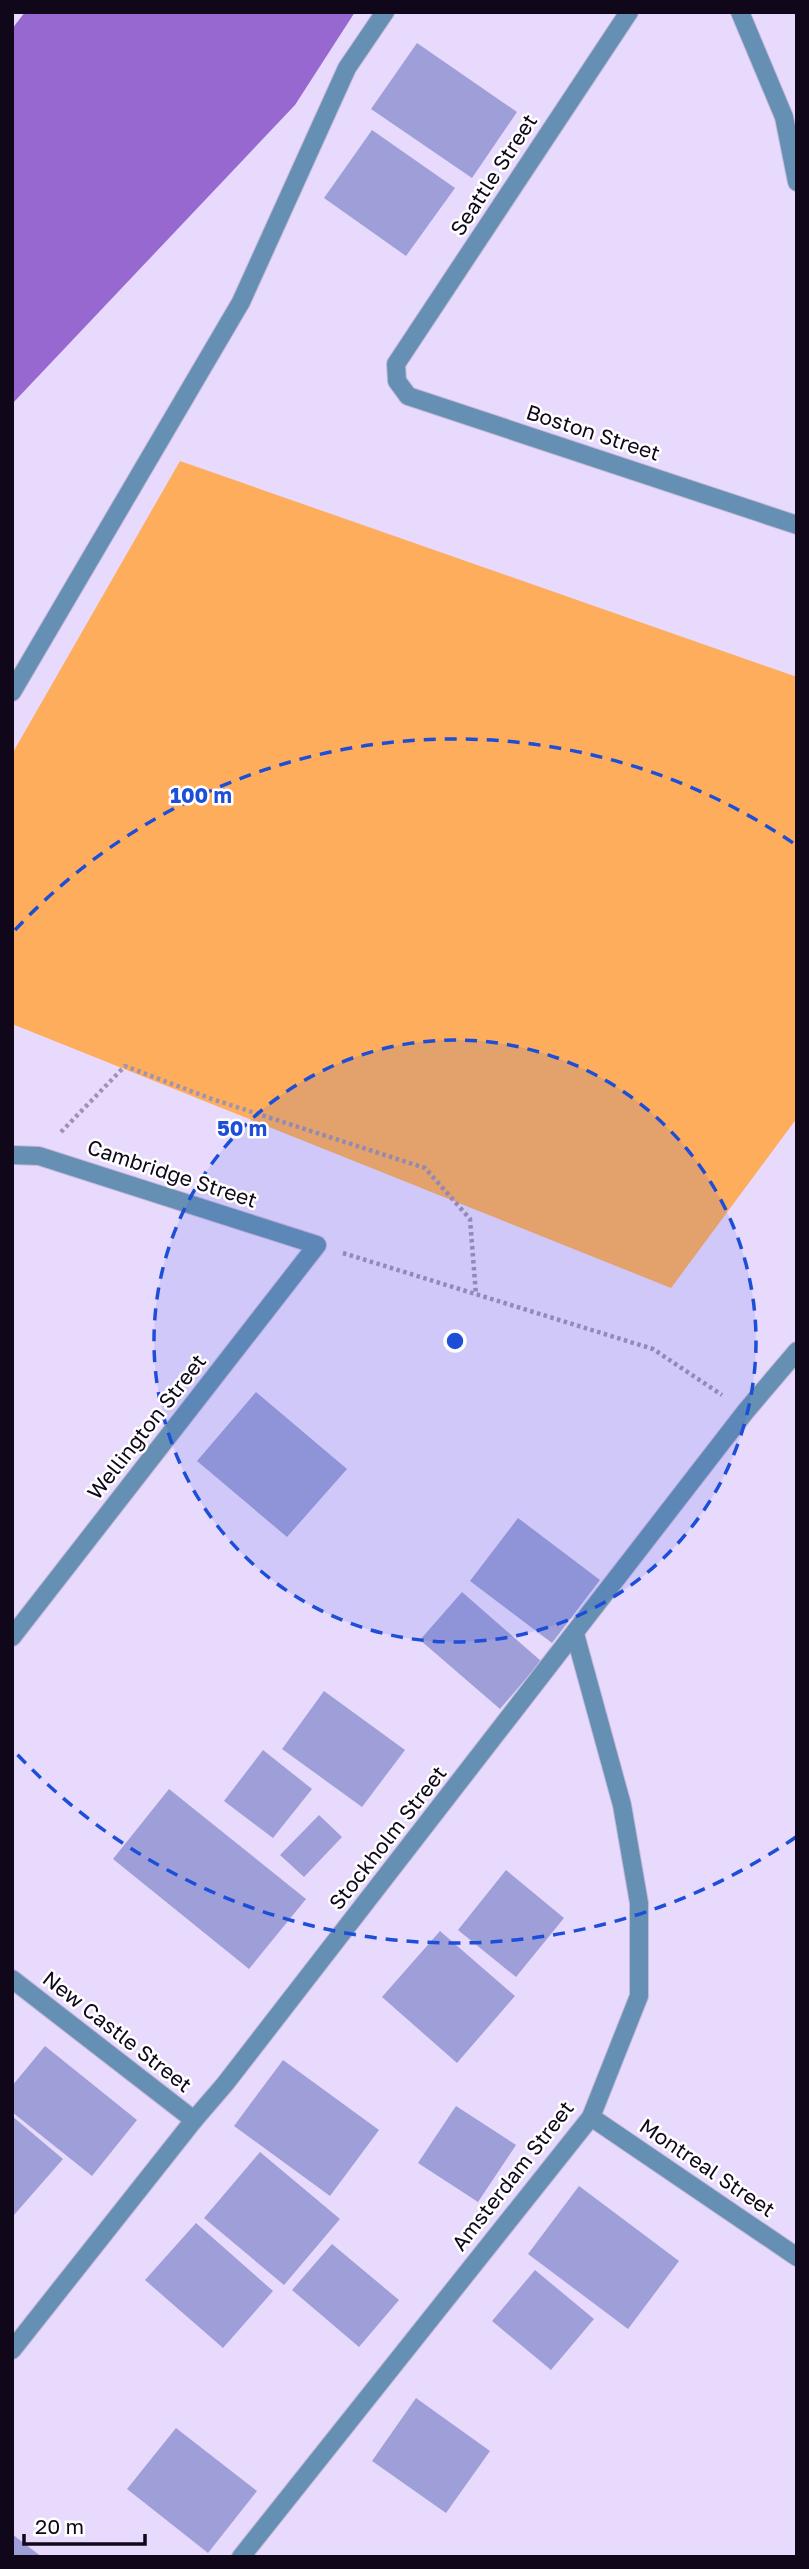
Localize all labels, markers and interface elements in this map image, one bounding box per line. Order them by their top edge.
street label: Seattle Street [444,109,542,240]
street label: Boston Street [523,398,663,466]
text: 100 m [170,782,232,808]
text: 50 m [217,1115,267,1141]
street label: Cambridge Street [84,1133,260,1213]
centre of rings [443,1329,467,1353]
street label: Wellington Street [81,1348,211,1504]
street label: Stockholm Street [323,1760,451,1915]
street label: New Castle Street [38,1965,197,2097]
street label: Amsterdam Street [446,2095,579,2256]
street label: Montreal Street [635,2112,780,2222]
scale bar [24,2502,145,2546]
text: 20 m [35,2513,84,2539]

